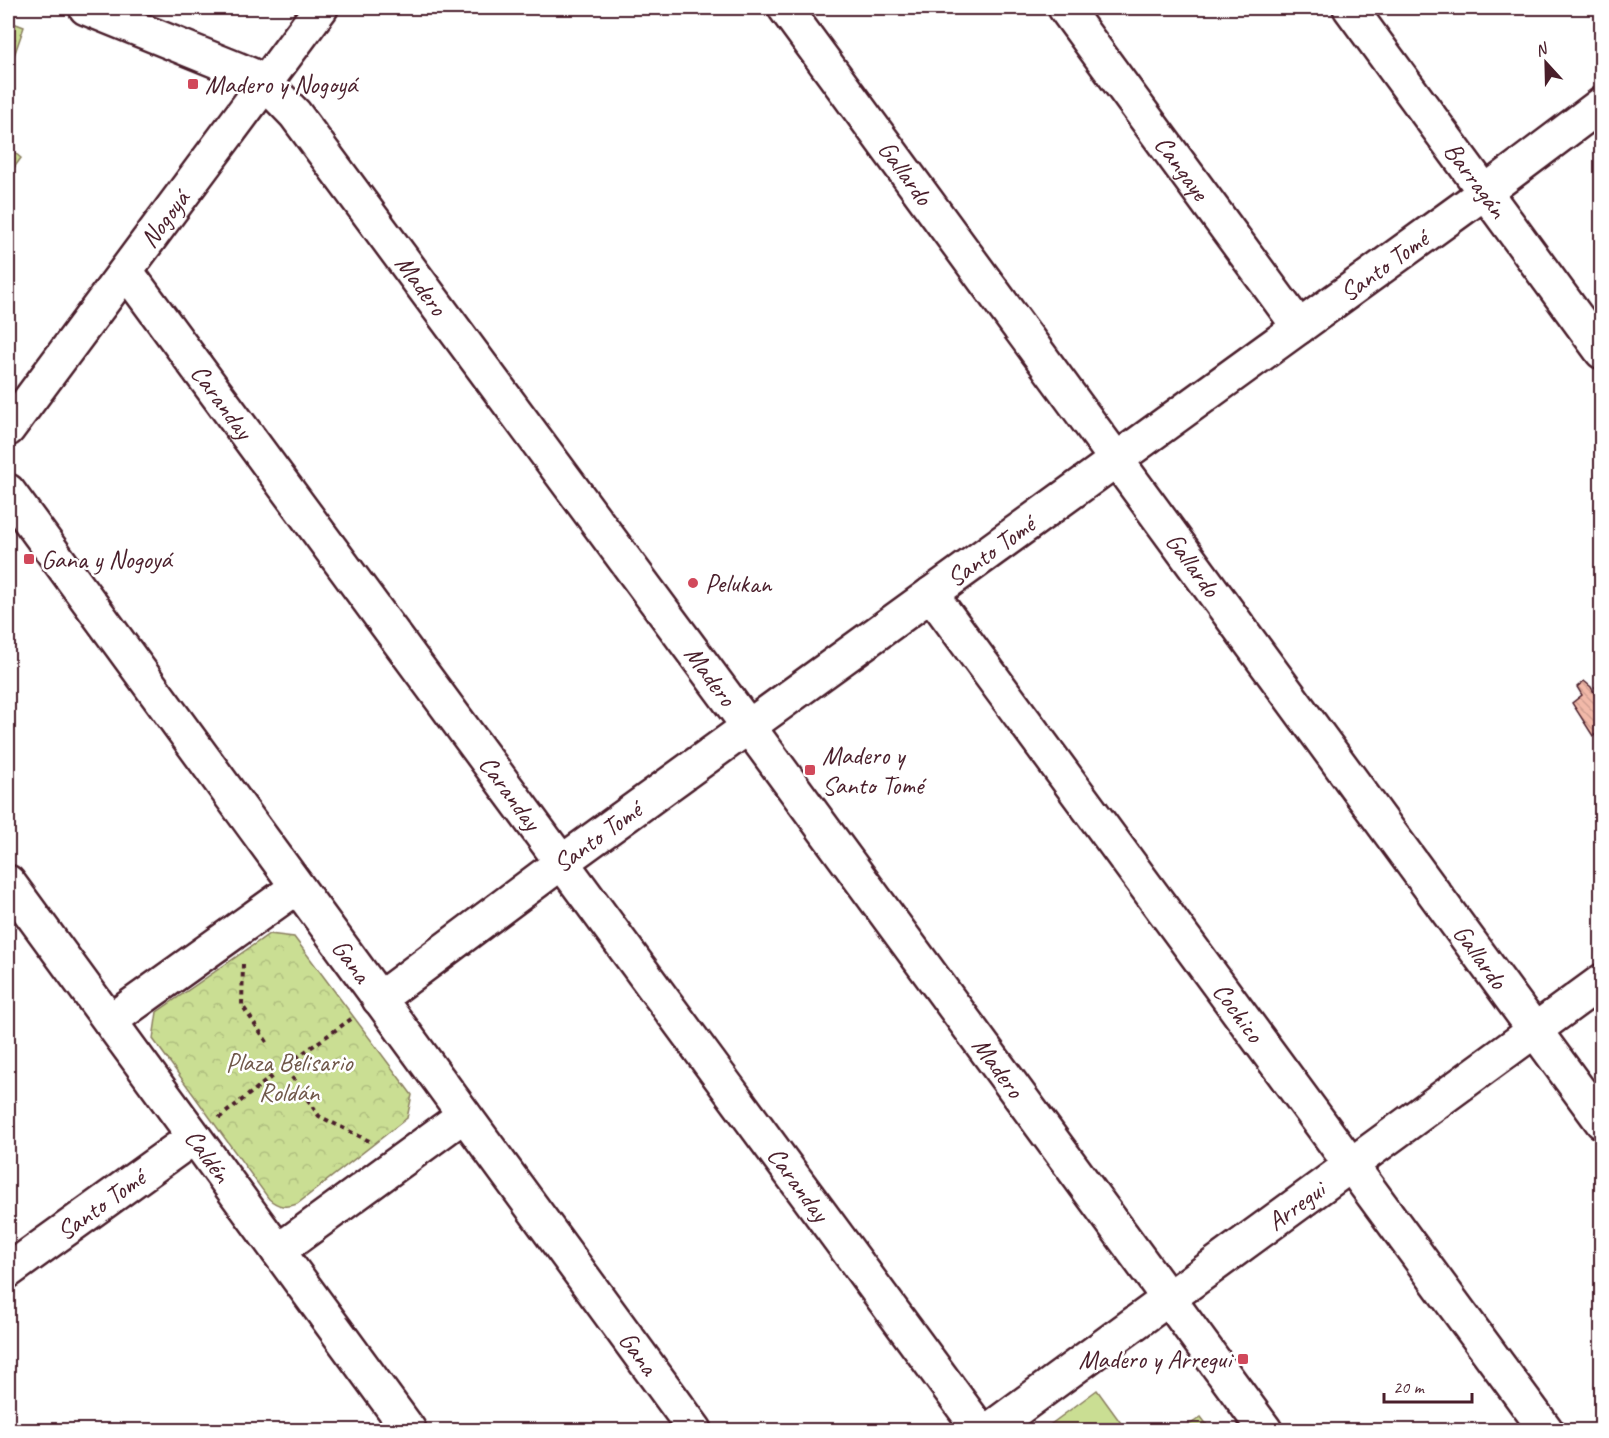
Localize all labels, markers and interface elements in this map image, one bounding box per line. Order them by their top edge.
north arrow [1516,33,1576,93]
text: N [1532,38,1552,61]
place label: Madero y Nogoyá [205,68,360,101]
marker: Madero y Nogoyá [186,77,200,91]
street label: Cangaye [1147,129,1218,208]
street label: Gallardo [871,134,941,213]
street label: Barragán [1437,135,1515,225]
street label: Nogoyá [132,181,198,254]
street label: Santo Tomé [1333,220,1437,309]
street label: Madero [388,248,456,323]
street label: Caranday [184,357,262,447]
street label: Santo Tomé [940,506,1044,594]
street label: Gallardo [1158,526,1229,605]
place label: Gana y Nogoyá [41,543,174,576]
marker: Gana y Nogoyá [22,552,36,566]
place label: Pelukan [705,567,772,600]
marker: Pelukan [686,576,700,590]
street label: Madero [677,639,745,714]
place label: Madero y Santo Tomé [822,739,927,802]
street label: Caranday [472,749,550,838]
marker: Madero y Santo Tomé [803,763,817,777]
street label: Santo Tomé [546,791,651,880]
street label: Gallardo [1446,917,1516,997]
street label: Gana [325,932,380,990]
street label: Cochico [1206,976,1273,1050]
street label: Madero [965,1030,1033,1105]
park label: Plaza Belisario Roldán [226,1046,354,1109]
street label: Caldén [178,1122,240,1190]
street label: Caranday [760,1140,838,1230]
street label: Santo Tomé [50,1159,154,1247]
street label: Arregui [1260,1171,1334,1238]
street label: Gana [612,1325,666,1383]
place label: Madero y Arregui [1079,1343,1234,1376]
marker: Madero y Arregui [1236,1352,1250,1366]
scale bar [1384,1366,1472,1404]
text: 20 m [1393,1376,1426,1398]

